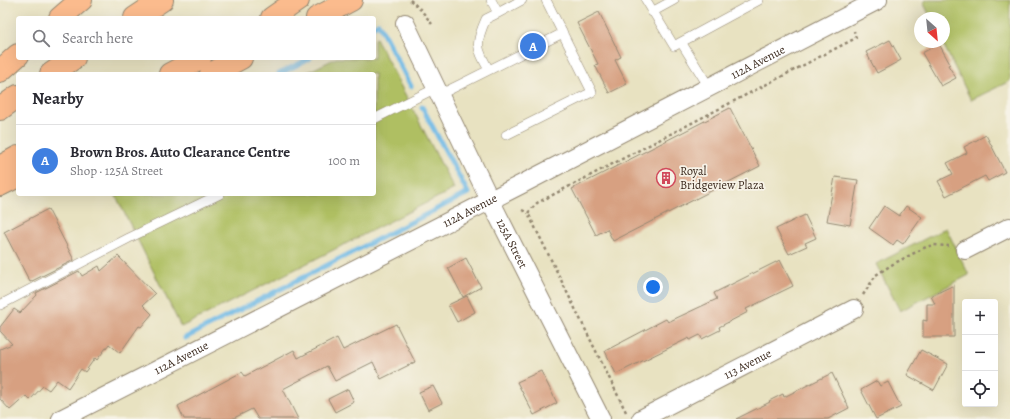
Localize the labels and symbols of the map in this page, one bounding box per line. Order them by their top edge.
north arrow [914,12,950,48]
pin: A [520,31,546,61]
street label: 112A Avenue [728,41,788,83]
place label: Royal Bridgeview Plaza [680,163,764,193]
building icon: Royal Bridgeview Plaza [655,167,677,189]
street label: 112A Avenue [440,190,500,231]
street label: 125A Street [493,216,531,271]
your location [643,277,663,297]
street label: 112A Avenue [151,337,211,378]
street label: 113 Avenue [721,345,774,383]

